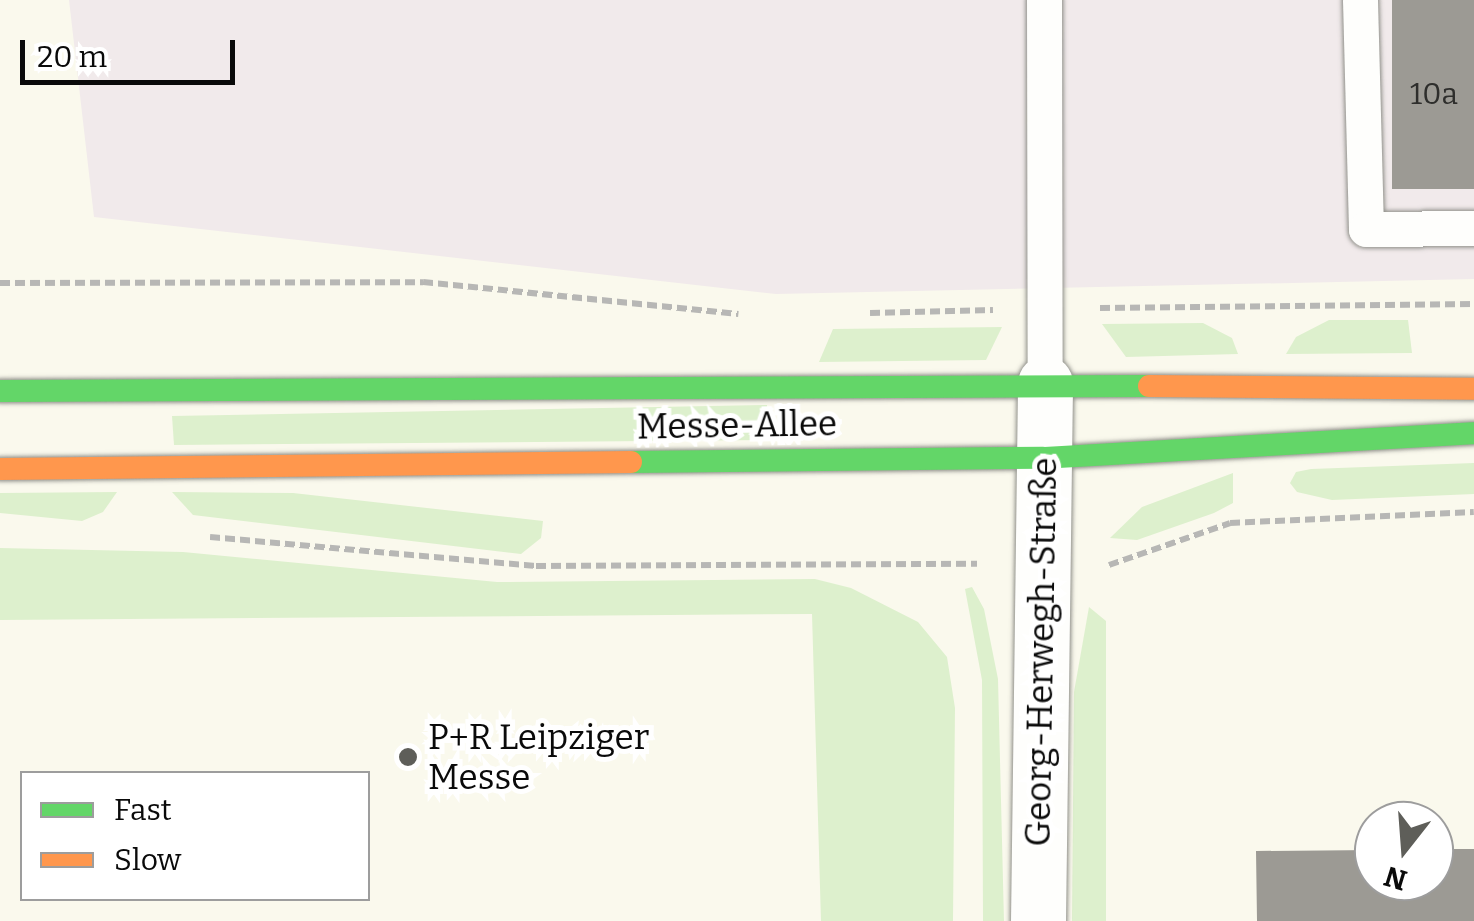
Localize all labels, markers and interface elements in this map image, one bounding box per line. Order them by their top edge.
scale bar [25,20,240,82]
text: 20 m [37,39,107,75]
house number: 10a [1410,76,1458,112]
street label: Messe-Allee [637,402,837,448]
street label: Georg-Herwegh-Straße [1017,457,1065,847]
place label: P+R Leipziger Messe [428,716,649,798]
marker: P+R Leipziger Messe [397,746,419,768]
legend [20,771,370,901]
text: Fast [114,792,172,828]
north arrow [1354,801,1454,901]
text: Slow [114,842,181,878]
text: N [1381,859,1411,897]

